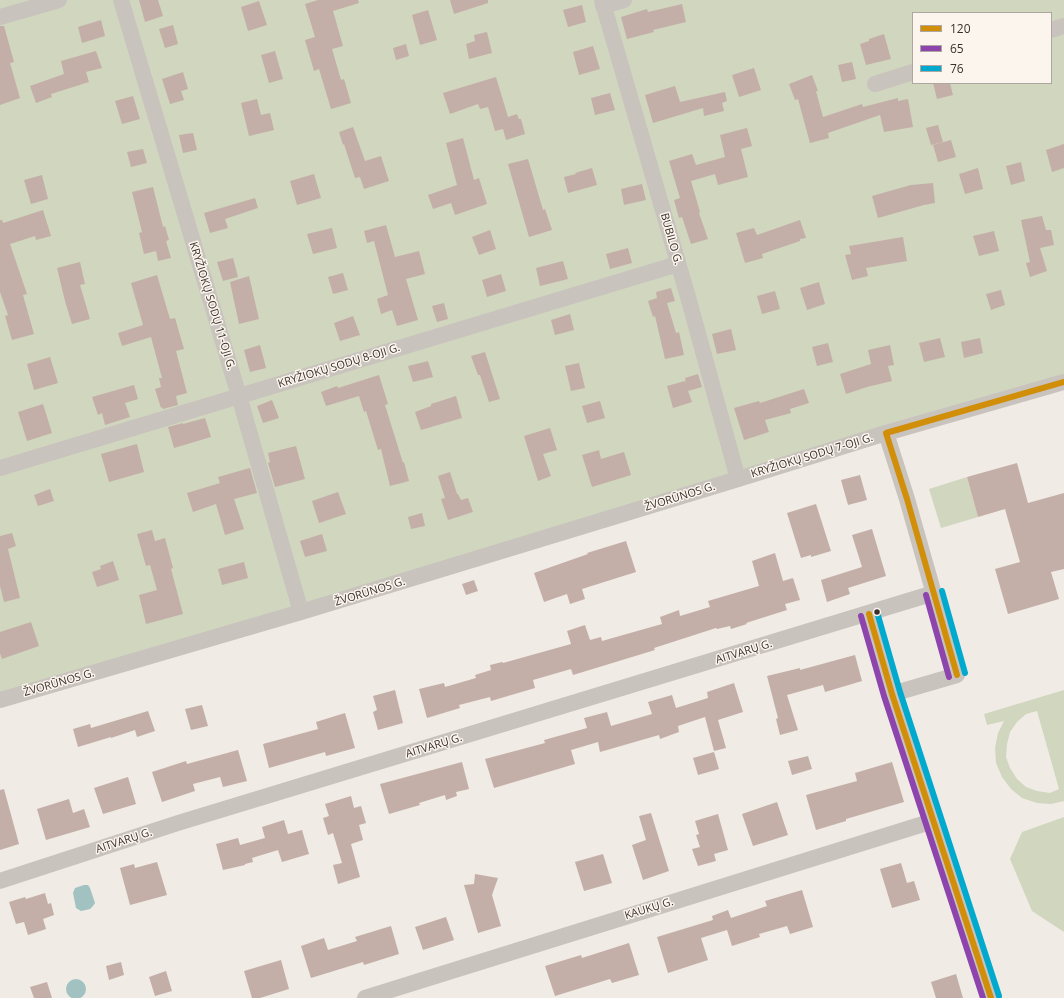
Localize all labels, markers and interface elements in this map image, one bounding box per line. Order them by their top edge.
legend [912,12,1052,84]
text: 120 [950,20,971,37]
text: 65 [950,40,964,57]
text: 76 [950,60,964,77]
street label: BUBILO G. [657,212,685,266]
street label: KRYŽIOKŲ SODŲ 11-OJI G. [186,240,238,372]
street label: KRYŽIOKŲ SODŲ 8-OJI G. [276,341,402,391]
street label: KRYŽIOKŲ SODŲ 7-OJI G. [749,431,875,481]
street label: ŽVORŪNOS G. [643,480,717,514]
street label: ŽVORŪNOS G. [333,575,407,609]
unlabelled marker [872,607,882,617]
street label: AITVARŲ G. [714,637,774,667]
street label: ŽVORŪNOS G. [22,667,96,699]
street label: AITVARŲ G. [404,731,464,761]
street label: AITVARŲ G. [94,826,154,856]
street label: KAUKŲ G. [623,895,675,923]

